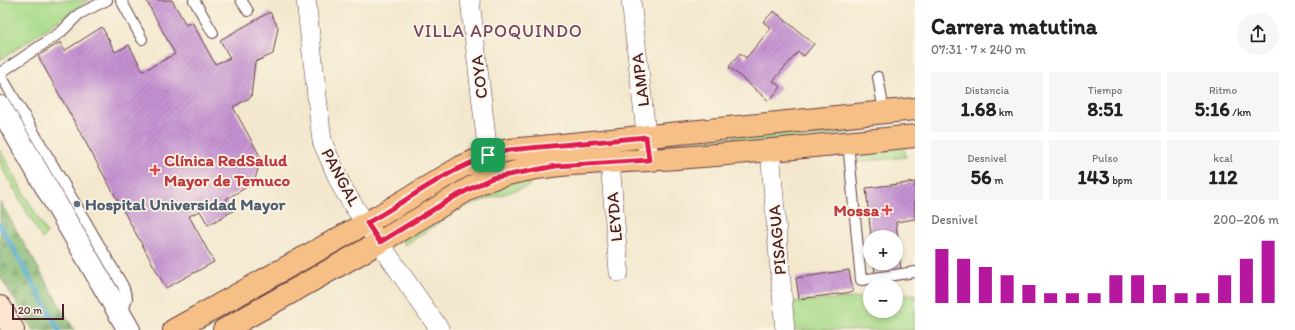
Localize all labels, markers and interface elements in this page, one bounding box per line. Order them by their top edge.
text: Carrera matutina [931,13,1097,40]
button: share [1237,13,1279,55]
district label: VILLA APOQUINDO [413,20,583,42]
text: 07:31 · 7 × 240 m [931,42,1026,57]
street label: LAMPA [627,52,653,108]
street label: COYA [466,54,492,100]
text: Distancia [965,84,1009,97]
text: Tiempo [1088,84,1122,97]
text: Ritmo [1209,84,1237,97]
text: 1.68 [961,97,996,121]
text: 8:51 [1087,97,1123,121]
text: 5:16 [1195,97,1230,121]
text: km [996,106,1013,119]
text: /km [1230,106,1251,119]
pin [471,138,505,172]
icon: arrive [477,144,499,166]
street label: PANGAL [317,145,365,210]
place label: Clínica RedSalud Mayor de Temuco [164,150,290,191]
text: Desnivel [967,152,1007,165]
text: Pulso [1092,152,1118,165]
text: kcal [1213,152,1233,165]
marker: Clínica RedSalud Mayor de Temuco [149,164,161,176]
text: 56 [971,165,992,189]
text: 143 [1077,165,1110,189]
text: 112 [1208,165,1238,189]
text: m [992,174,1003,187]
text: bpm [1110,174,1133,187]
street label: LEYDA [602,191,626,243]
place label: Hospital Universidad Mayor [85,194,286,215]
marker: Hospital Universidad Mayor [72,199,82,209]
place label: Mossa [833,200,880,220]
street label: PISAGUA [764,204,790,276]
marker: Mossa [882,205,892,215]
text: Desnivel [931,212,978,227]
text: 200–206 m [1213,212,1279,227]
map controls [863,230,903,318]
button: + [863,230,903,270]
button: − [863,278,903,318]
scale bar [12,302,64,321]
text: 20 m [18,304,42,317]

